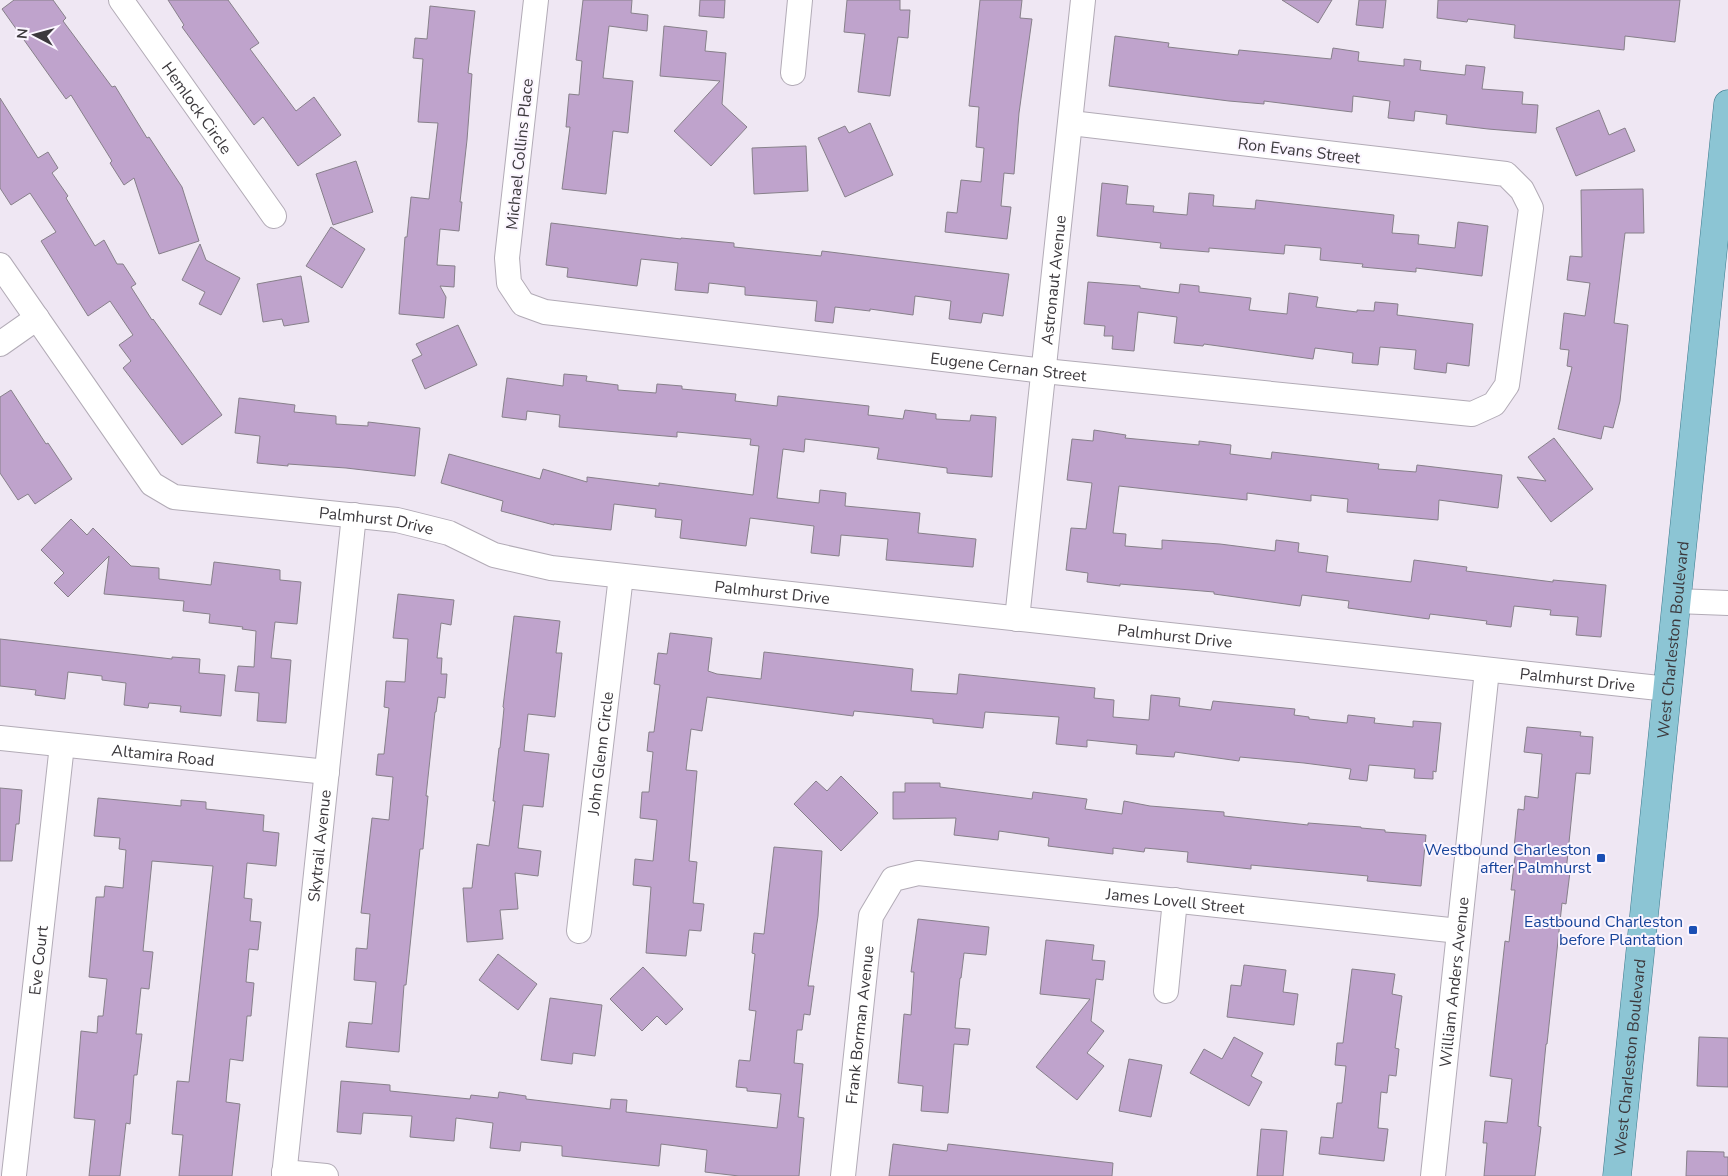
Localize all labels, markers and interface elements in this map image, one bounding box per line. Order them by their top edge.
north arrow [10,10,60,60]
text: N [13,27,33,40]
street label: Hemlock Circle [156,58,237,159]
street label: Michael Collins Place [501,77,539,231]
street label: Ron Evans Street [1237,133,1362,169]
street label: Astronaut Avenue [1036,214,1072,346]
street label: Eugene Cernan Street [929,348,1088,387]
street label: Palmhurst Drive [318,502,436,541]
street label: West Charleston Boulevard [1652,540,1695,740]
street label: Palmhurst Drive [713,576,831,610]
street label: Palmhurst Drive [1116,619,1233,654]
street label: Palmhurst Drive [1519,663,1636,697]
street label: John Glenn Circle [583,690,619,817]
street label: Altamira Road [111,740,216,772]
street label: Skytrail Avenue [303,789,337,903]
place label: Westbound Charleston after Palmhurst [1425,839,1591,879]
marker: Westbound Charleston after Palmhurst [1595,852,1607,864]
street label: James Lovell Street [1104,883,1246,920]
street label: William Anders Avenue [1435,896,1475,1069]
place label: Eastbound Charleston before Plantation [1524,911,1683,951]
street label: Eve Court [24,924,54,996]
marker: Eastbound Charleston before Plantation [1687,924,1699,936]
street label: Frank Borman Avenue [841,945,880,1105]
street label: West Charleston Boulevard [1609,958,1651,1158]

